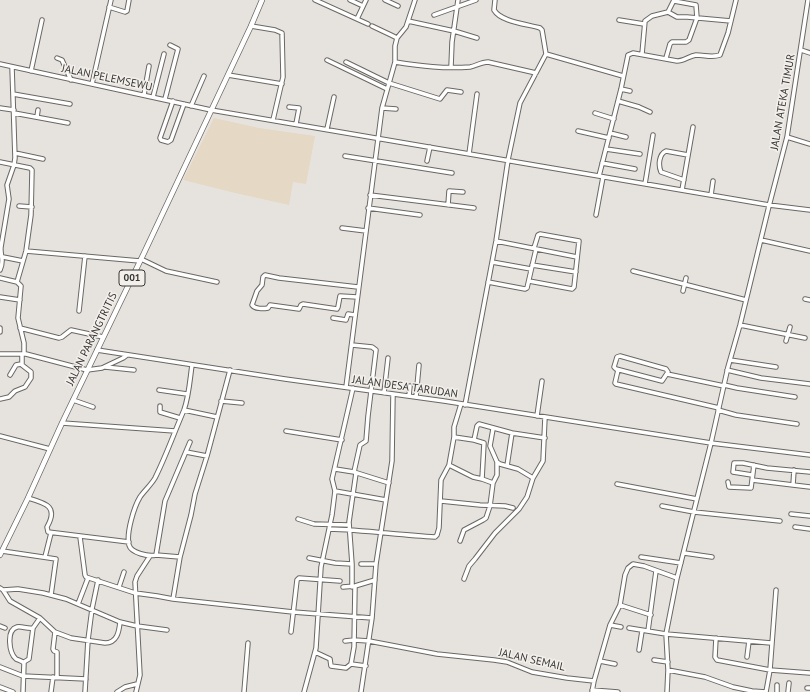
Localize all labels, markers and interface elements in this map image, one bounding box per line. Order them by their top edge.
street label: JALAN ATEKA TIMUR [768,53,798,151]
street label: JALAN PELEMSEWU [60,62,154,94]
road number: 001 [119,270,145,286]
street label: JALAN PARANGTRITIS [64,290,120,388]
street label: JALAN DESA TARUDAN [351,373,459,401]
street label: JALAN SEMAIL [497,646,567,674]

